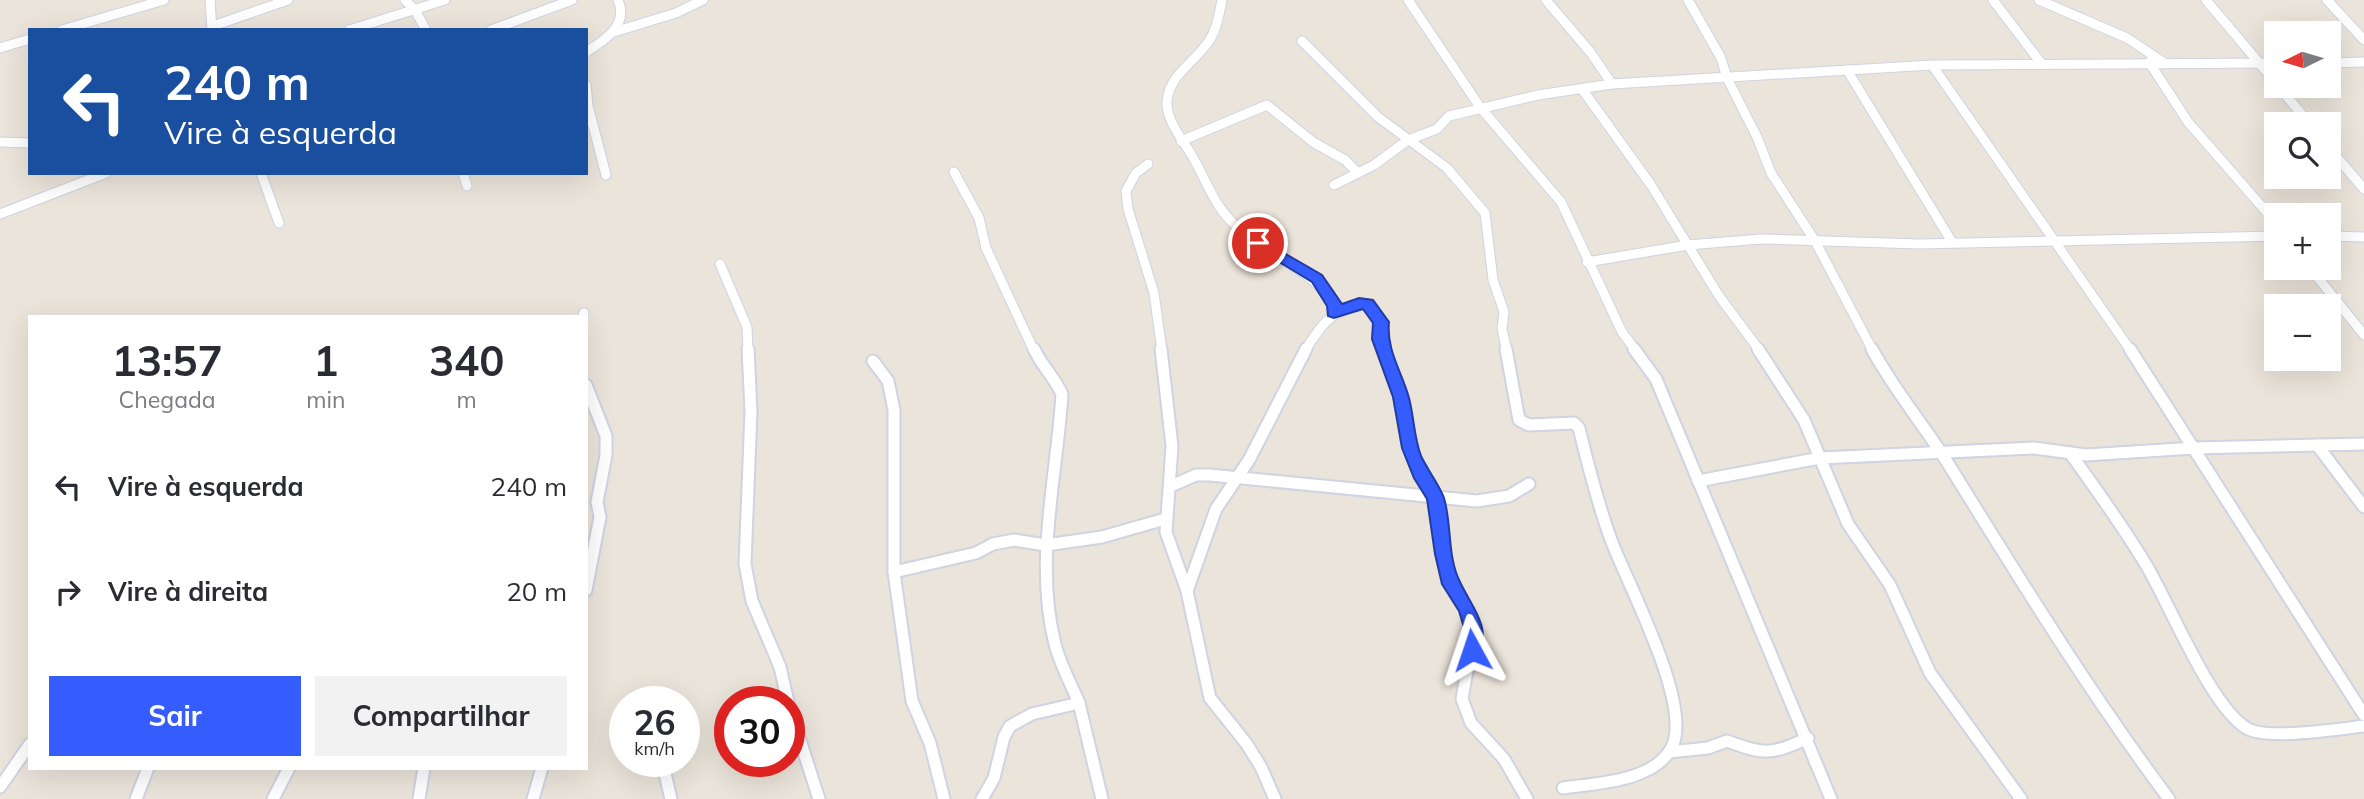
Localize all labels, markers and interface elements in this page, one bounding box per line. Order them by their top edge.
north arrow [2264,21,2342,98]
map controls [2264,21,2341,371]
text: 240 m [164,51,310,112]
icon: left [49,56,140,147]
text: Vire à esquerda [164,112,397,152]
button: search [2264,112,2341,189]
button: + [2264,203,2341,280]
pin [1228,213,1288,273]
icon: arrive [1239,224,1277,262]
button: − [2264,294,2341,371]
text: 13:57 [112,334,223,387]
text: 1 [313,334,338,387]
text: 340 [429,334,504,387]
text: Chegada [119,385,216,414]
text: min [306,385,345,414]
text: m [457,385,477,414]
icon: left [49,468,87,506]
text: Vire à esquerda [108,470,304,503]
text: 240 m [491,470,567,503]
icon: right [49,573,87,611]
text: Vire à direita [108,575,268,608]
text: 20 m [506,575,567,608]
position arrow [1435,613,1509,687]
button: Sair [49,676,301,756]
button: Compartilhar [315,676,567,756]
speed limit sign: 30 [714,686,805,777]
text: 26 [633,700,676,744]
text: km/h [634,737,675,760]

